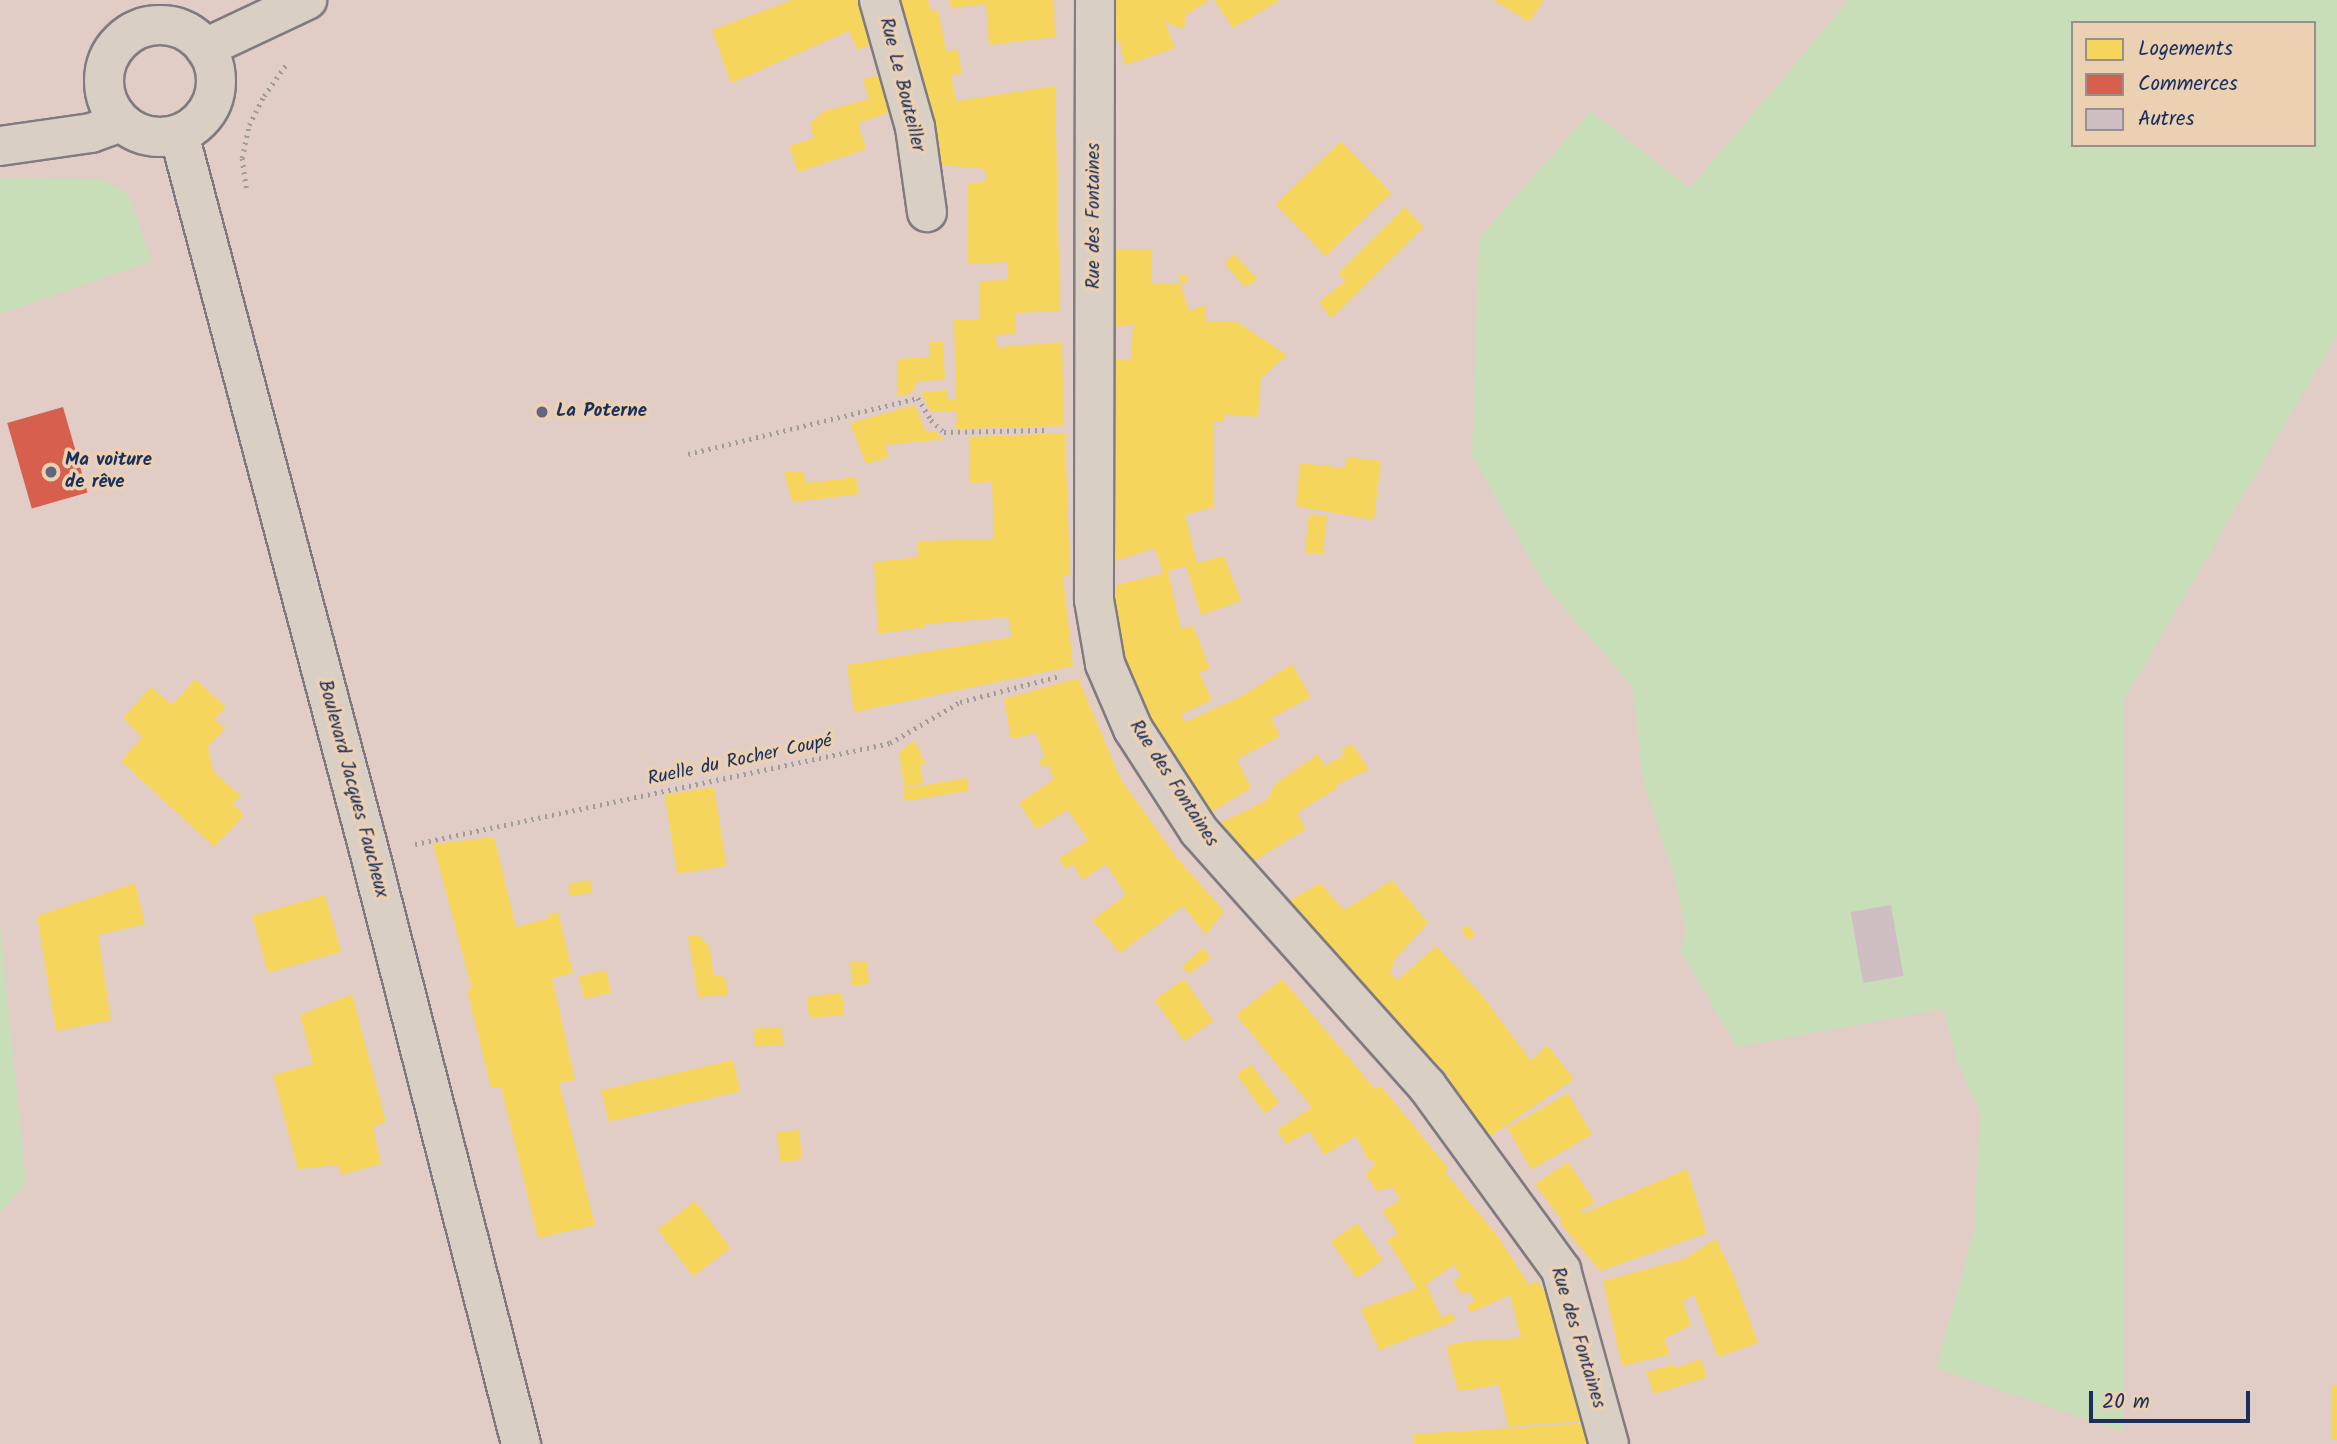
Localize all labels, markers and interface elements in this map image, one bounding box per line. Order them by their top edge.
street label: Rue Le Bouteiller [873,16,929,154]
legend [2071,21,2316,147]
text: Logements [2138,33,2233,66]
text: Commerces [2138,68,2238,101]
text: Autres [2138,103,2194,136]
street label: Rue des Fontaines [1084,143,1106,289]
place label: La Poterne [556,401,647,423]
marker: La Poterne [534,404,550,420]
place label: Ma voiture de rêve [65,450,152,494]
marker: Ma voiture de rêve [43,464,59,480]
street label: Boulevard Jacques Faucheux [312,678,392,900]
street label: Rue des Fontaines [1124,716,1222,852]
street label: Ruelle du Rocher Coupé [646,730,834,792]
street label: Rue des Fontaines [1545,1265,1609,1411]
scale bar [2092,1378,2253,1422]
text: 20 m [2102,1386,2150,1419]

